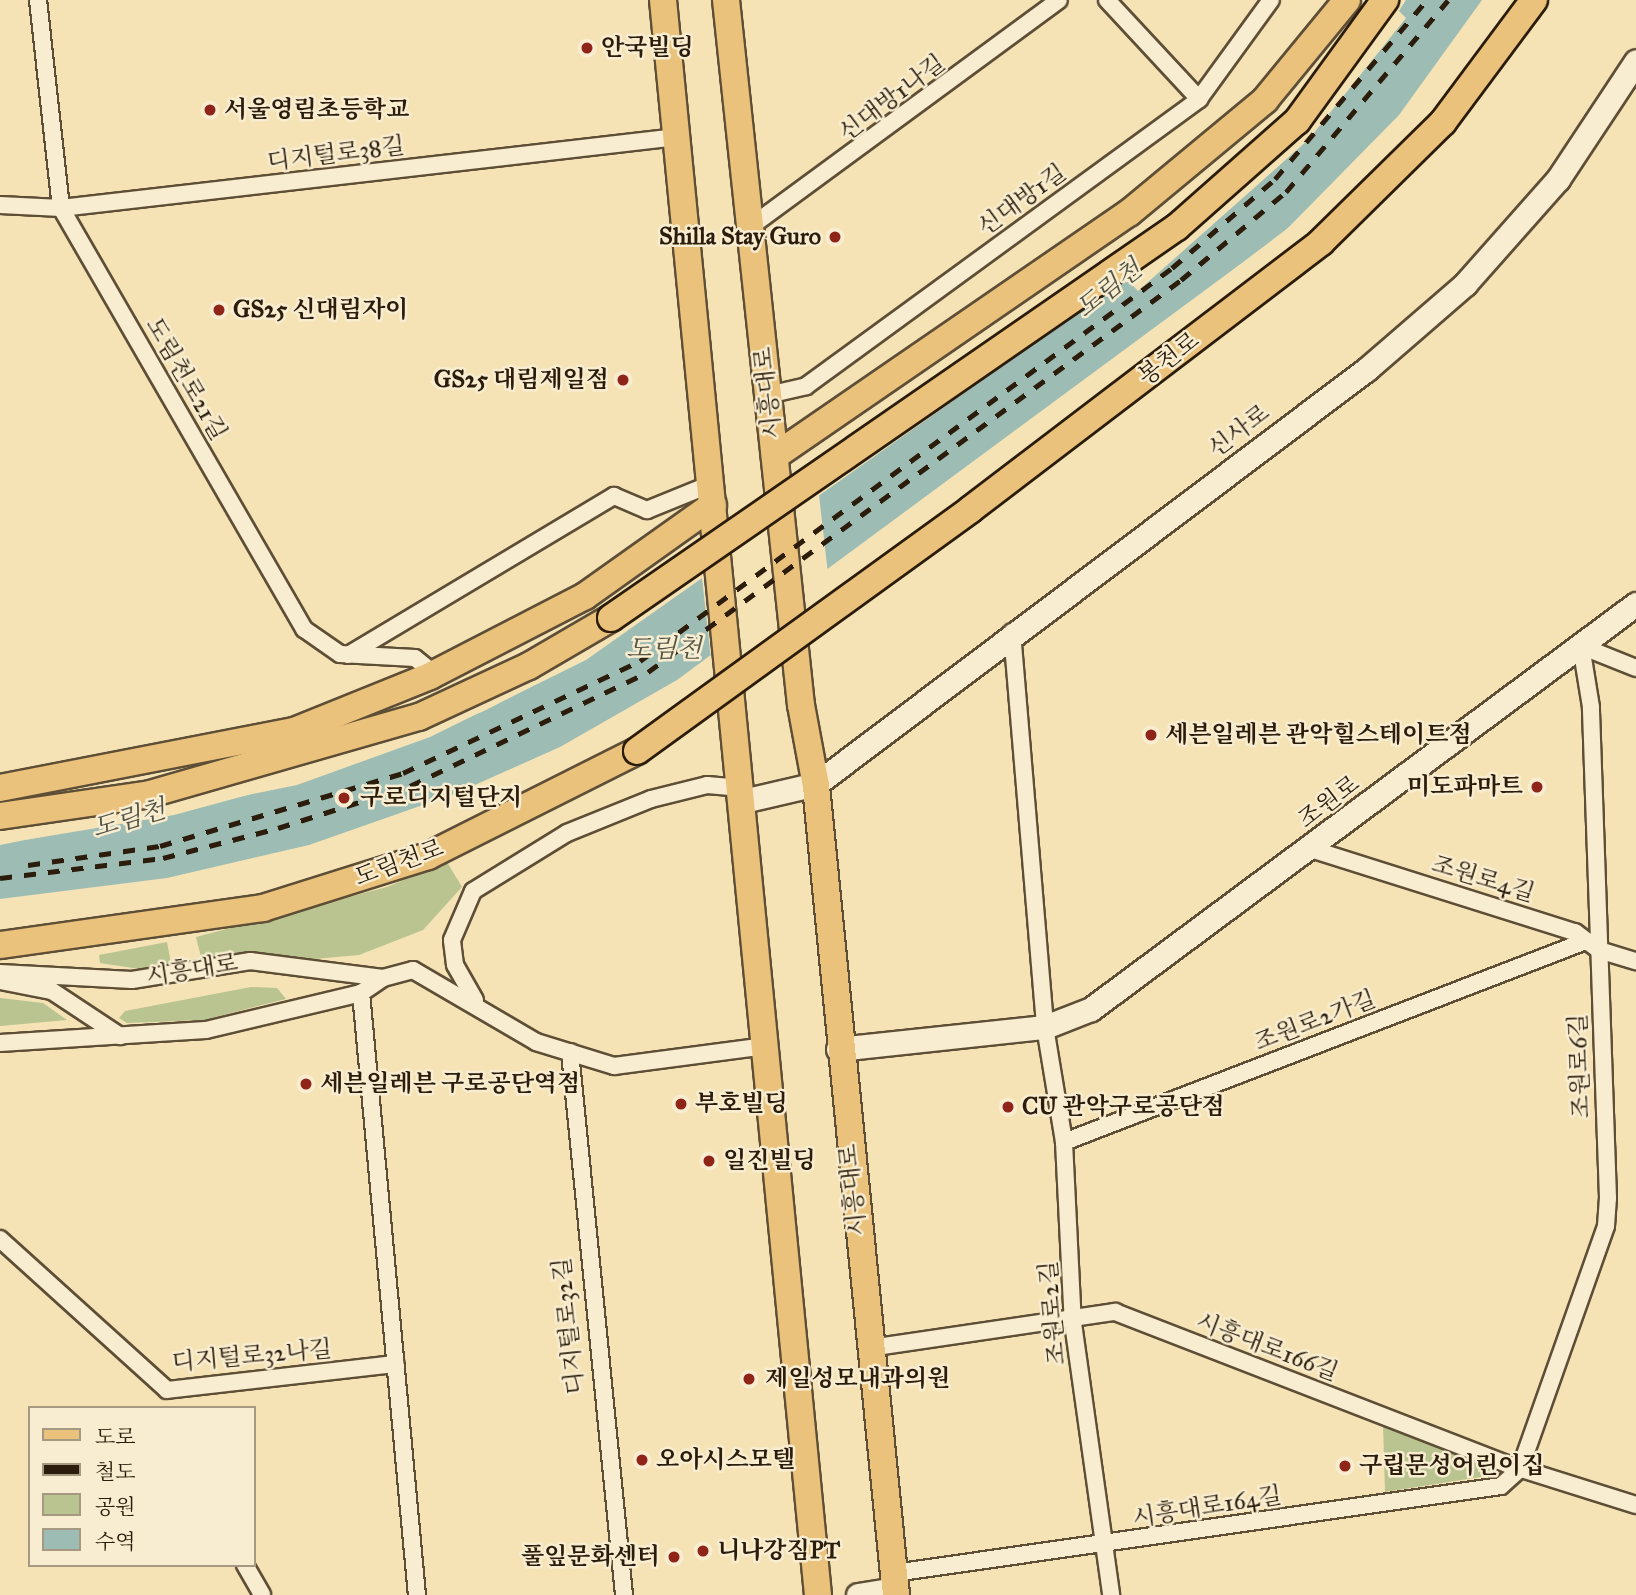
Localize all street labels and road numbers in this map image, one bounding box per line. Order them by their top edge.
street label: 신대방1나길 [833,49,951,147]
street label: 디지털로38길 [266,131,406,177]
street label: 신대방1길 [972,158,1072,242]
street label: 도림천로21길 [139,312,233,446]
street label: 봉천로 [1133,326,1205,392]
street label: 시흥대로 [749,345,787,441]
street label: 신사로 [1203,399,1275,463]
street label: 조원로 [1293,770,1365,834]
street label: 도림천로 [351,834,447,892]
street label: 조원로4길 [1428,850,1538,908]
street label: 시흥대로 [144,949,240,991]
street label: 조원로2가길 [1250,985,1380,1057]
street label: 조원로6길 [1564,1013,1596,1119]
street label: 시흥대로 [834,1142,872,1238]
street label: 디지털로32길 [548,1256,590,1396]
street label: 조원로2길 [1034,1260,1072,1366]
street label: 시흥대로166길 [1192,1307,1342,1387]
street label: 디지털로32나길 [171,1335,333,1377]
street label: 시흥대로164길 [1130,1481,1284,1533]

